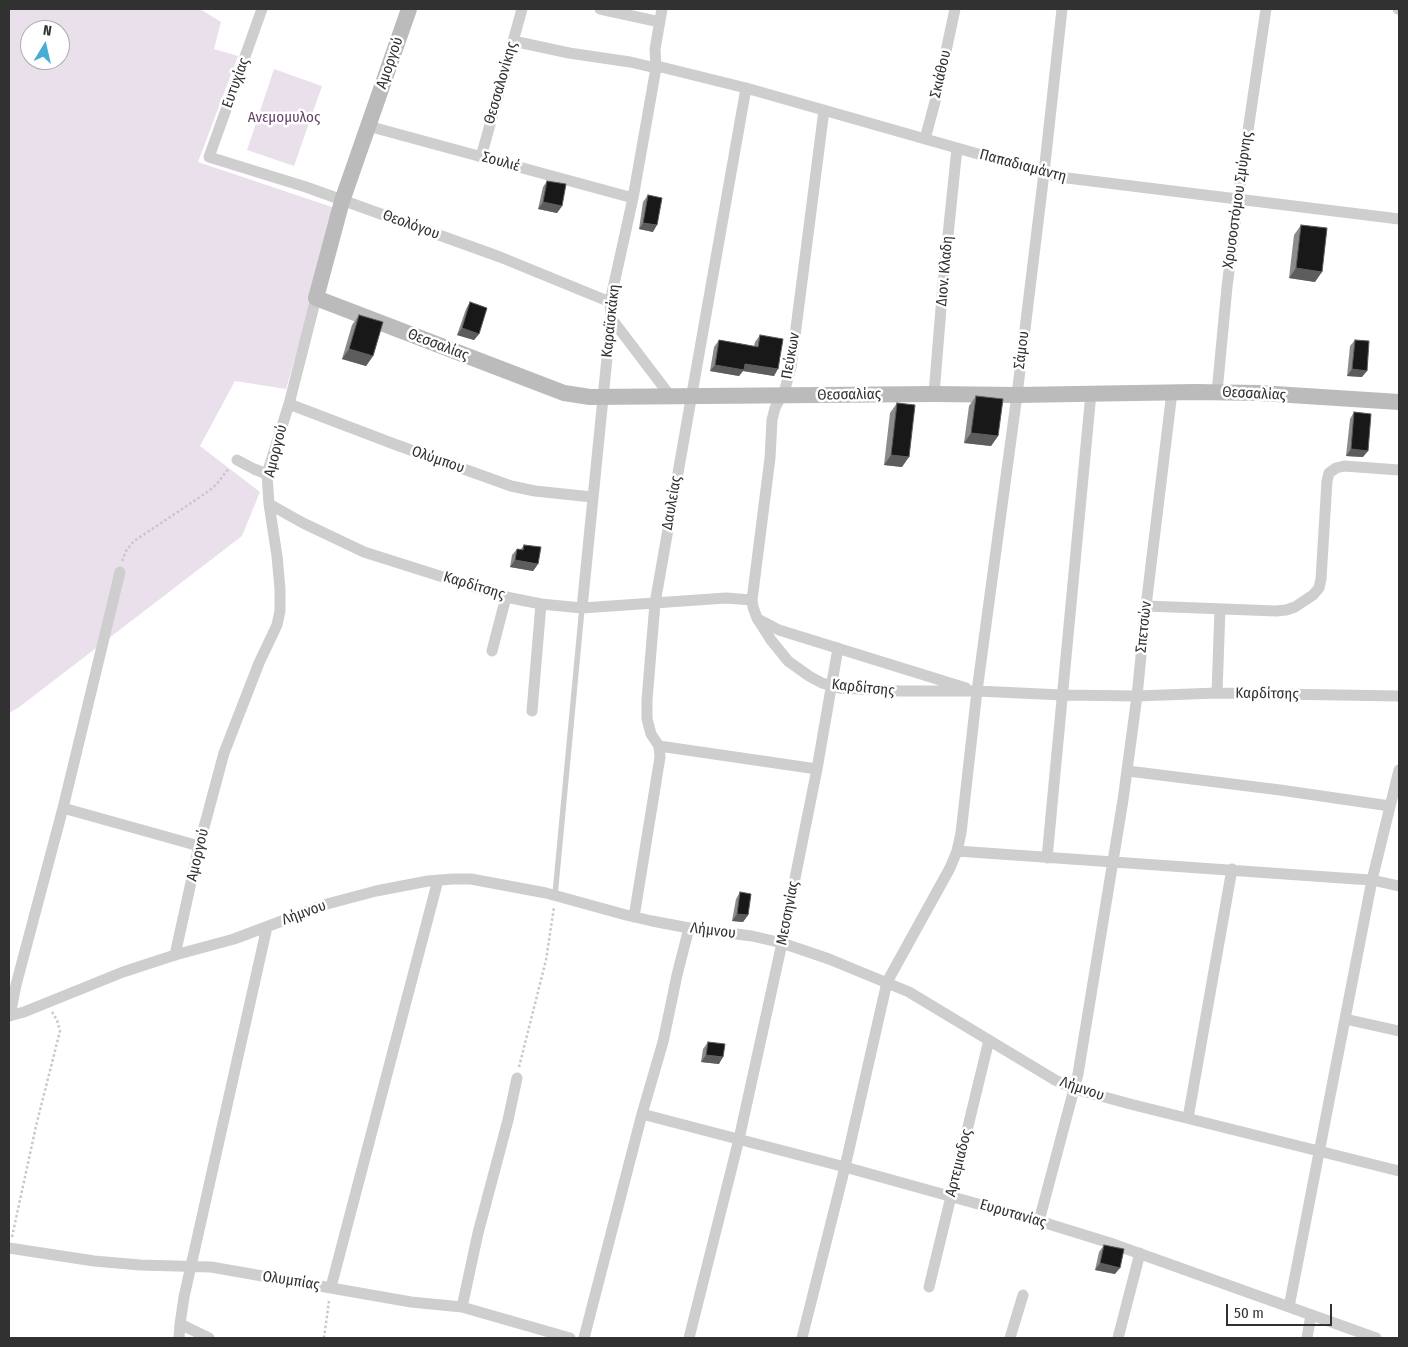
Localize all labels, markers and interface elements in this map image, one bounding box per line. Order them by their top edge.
north arrow [20,20,70,70]
text: N [42,22,53,40]
street label: Αμοργού [373,35,407,91]
street label: Θεσσαλονίκης [481,40,521,126]
street label: Σκιάθου [927,48,955,100]
street label: Ευτυχίας [219,55,253,111]
park label: Ανεμομυλος [248,109,320,127]
street label: Χρυσοστόμου Σμύρνης [1219,130,1257,270]
street label: Παπαδιαμάντη [978,146,1068,186]
street label: Σουλιέ [480,148,522,176]
street label: Θεολόγου [380,206,442,244]
street label: Διον. Κλαδη [933,235,957,307]
street label: Καραϊσκάκη [598,283,624,359]
street label: Θεσσαλίας [405,325,471,365]
street label: Σάμου [1011,330,1033,370]
street label: Πεύκων [778,331,804,381]
street label: Θεσσαλίας [1222,383,1286,405]
street label: Θεσσαλίας [817,385,881,405]
street label: Αμοργού [261,423,291,479]
street label: Ολύμπου [409,443,467,477]
street label: Δαυλείας [658,475,686,531]
street label: Καρδίτσης [441,568,507,604]
street label: Σπετσών [1132,600,1156,654]
street label: Καρδίτσης [831,676,895,700]
street label: Καρδίτσης [1235,684,1299,704]
street label: Αμοργού [183,827,213,883]
street label: Μεσσηνίας [773,879,803,947]
street label: Λήμνου [279,897,329,929]
street label: Λήμνου [689,919,737,943]
street label: Λήμνου [1057,1073,1107,1105]
street label: Αρτεμιαδος [942,1127,976,1199]
street label: Ευρυτανίας [978,1196,1048,1232]
street label: Ολυμπίας [261,1268,321,1294]
scale bar [1228,1294,1334,1326]
text: 50 m [1234,1304,1264,1322]

